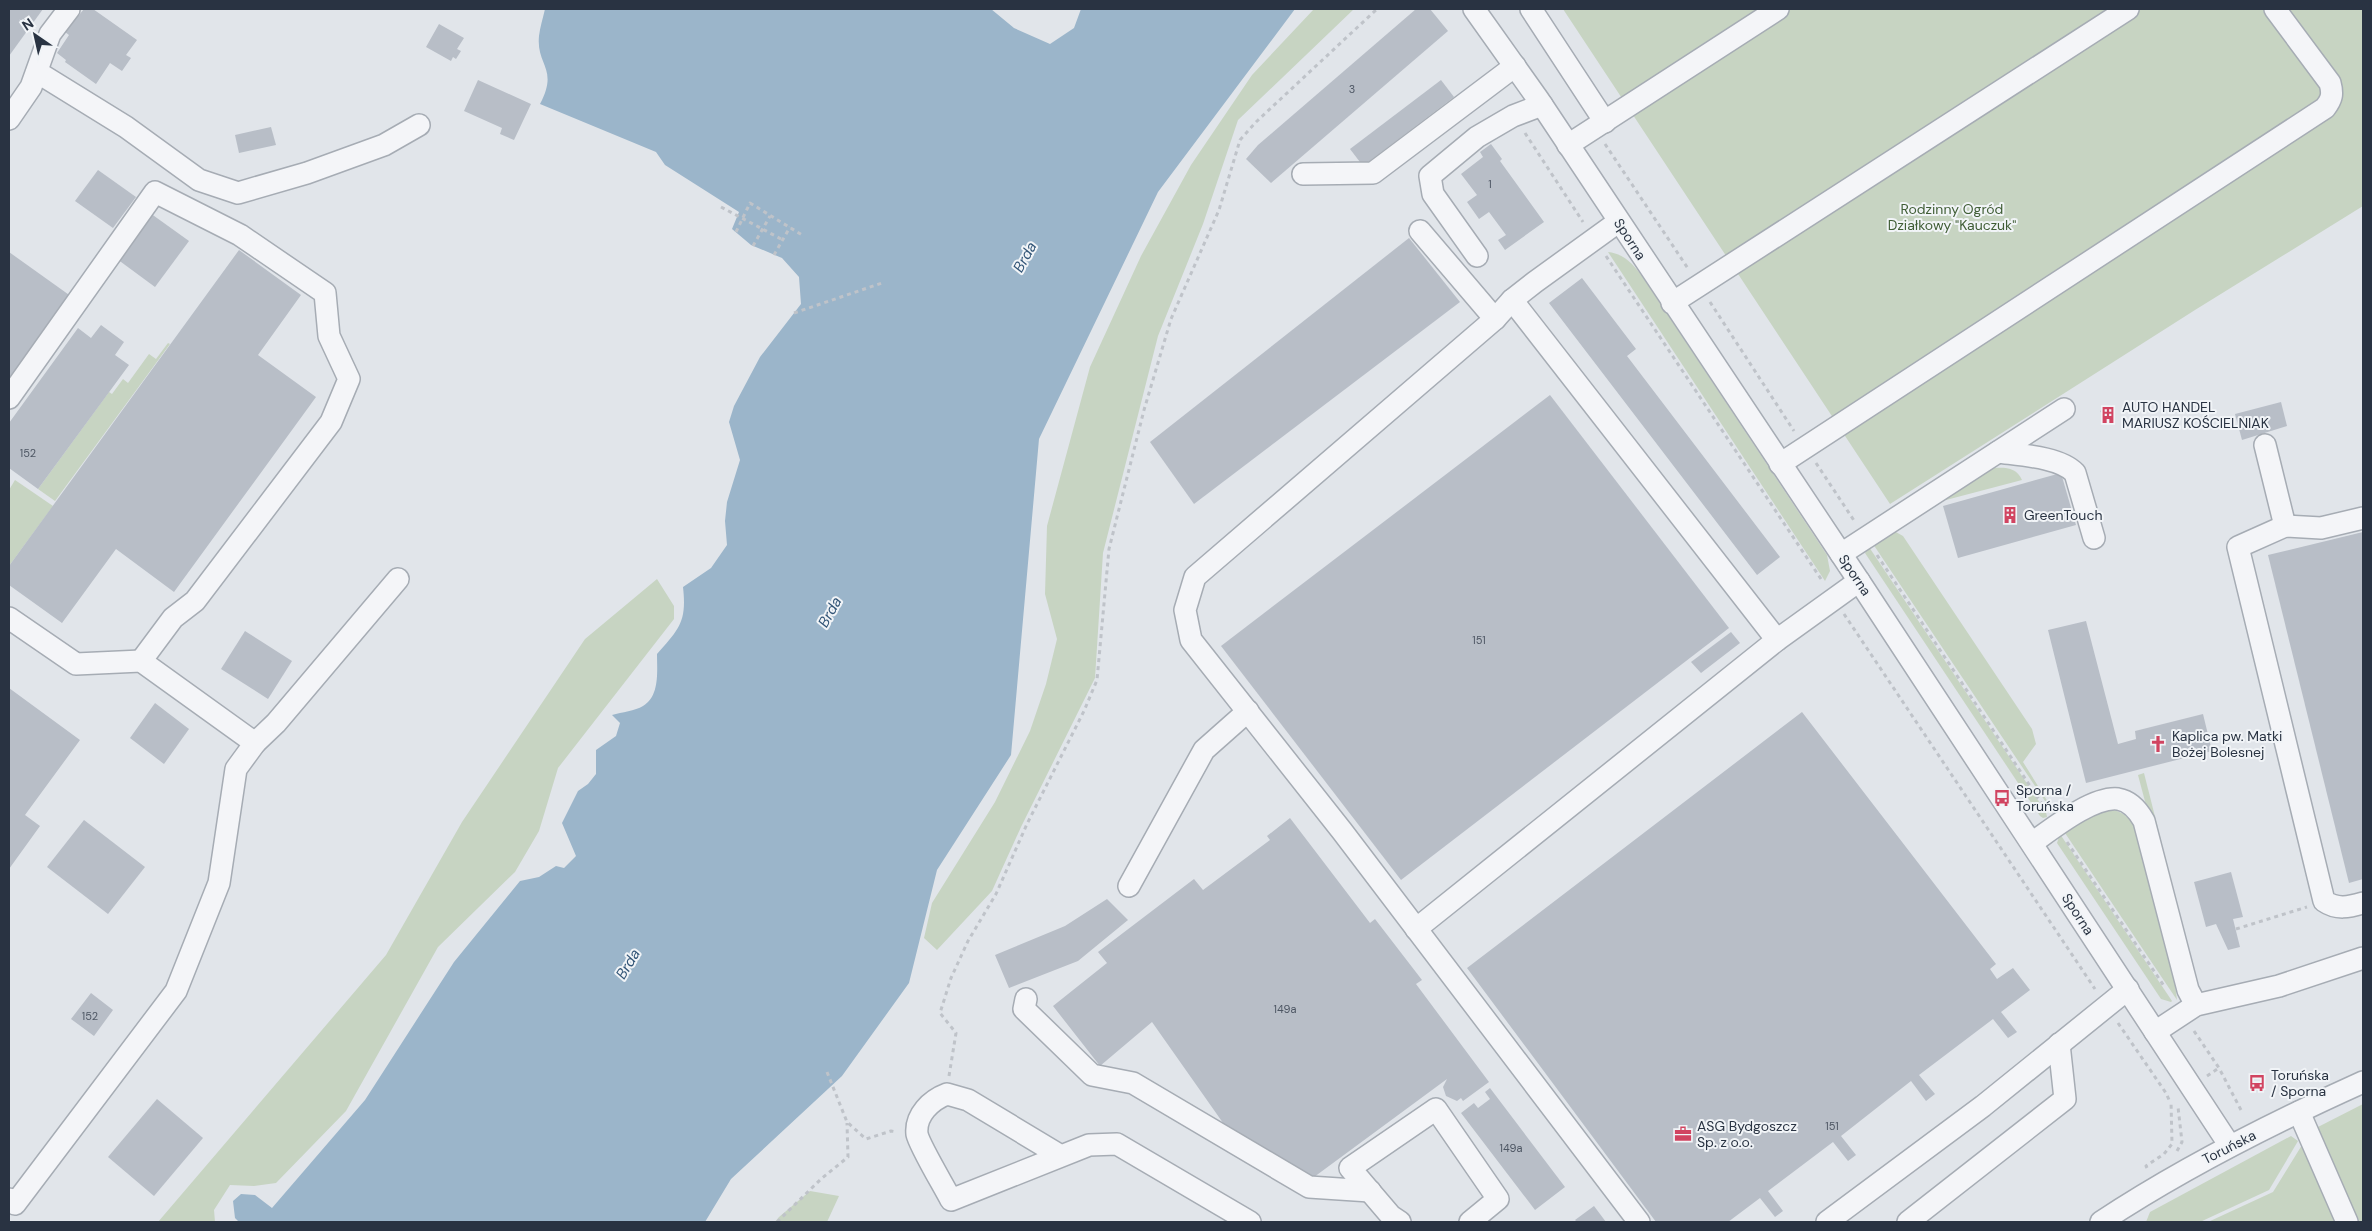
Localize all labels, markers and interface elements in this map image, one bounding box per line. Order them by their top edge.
north arrow [10,10,60,60]
text: N [18,14,37,35]
house number: 3 [1349,82,1355,96]
house number: 1 [1488,177,1492,191]
park label: Rodzinny Ogród Działkowy "Kauczuk" [1888,200,2016,234]
street label: Sporna [1610,215,1650,263]
water label: Brda [1008,238,1042,276]
place label: AUTO HANDEL MARIUSZ KOŚCIELNIAK [2122,398,2269,432]
building icon: AUTO HANDEL MARIUSZ KOŚCIELNIAK [2098,405,2118,425]
house number: 152 [20,446,36,460]
building icon: GreenTouch [2000,505,2020,525]
place label: GreenTouch [2024,506,2102,524]
street label: Sporna [1835,551,1875,599]
water label: Brda [813,593,847,631]
house number: 151 [1472,633,1486,647]
place label: Kaplica pw. Matki Bożej Bolesnej [2172,727,2282,761]
church icon: Kaplica pw. Matki Bożej Bolesnej [2148,734,2168,754]
place label: Sporna / Toruńska [2016,781,2074,815]
bus stop icon: Sporna / Toruńska [1992,788,2012,808]
street label: Sporna [2058,890,2098,938]
water label: Brda [611,945,645,983]
house number: 149a [1273,1002,1297,1016]
house number: 152 [82,1009,98,1023]
place label: Toruńska / Sporna [2271,1066,2329,1100]
bus stop icon: Toruńska / Sporna [2247,1073,2267,1093]
place label: ASG Bydgoszcz Sp. z o.o. [1697,1117,1797,1151]
house number: 151 [1825,1119,1839,1133]
office icon: ASG Bydgoszcz Sp. z o.o. [1673,1124,1693,1144]
street label: Toruńska [2199,1126,2259,1168]
house number: 149a [1499,1141,1523,1155]

